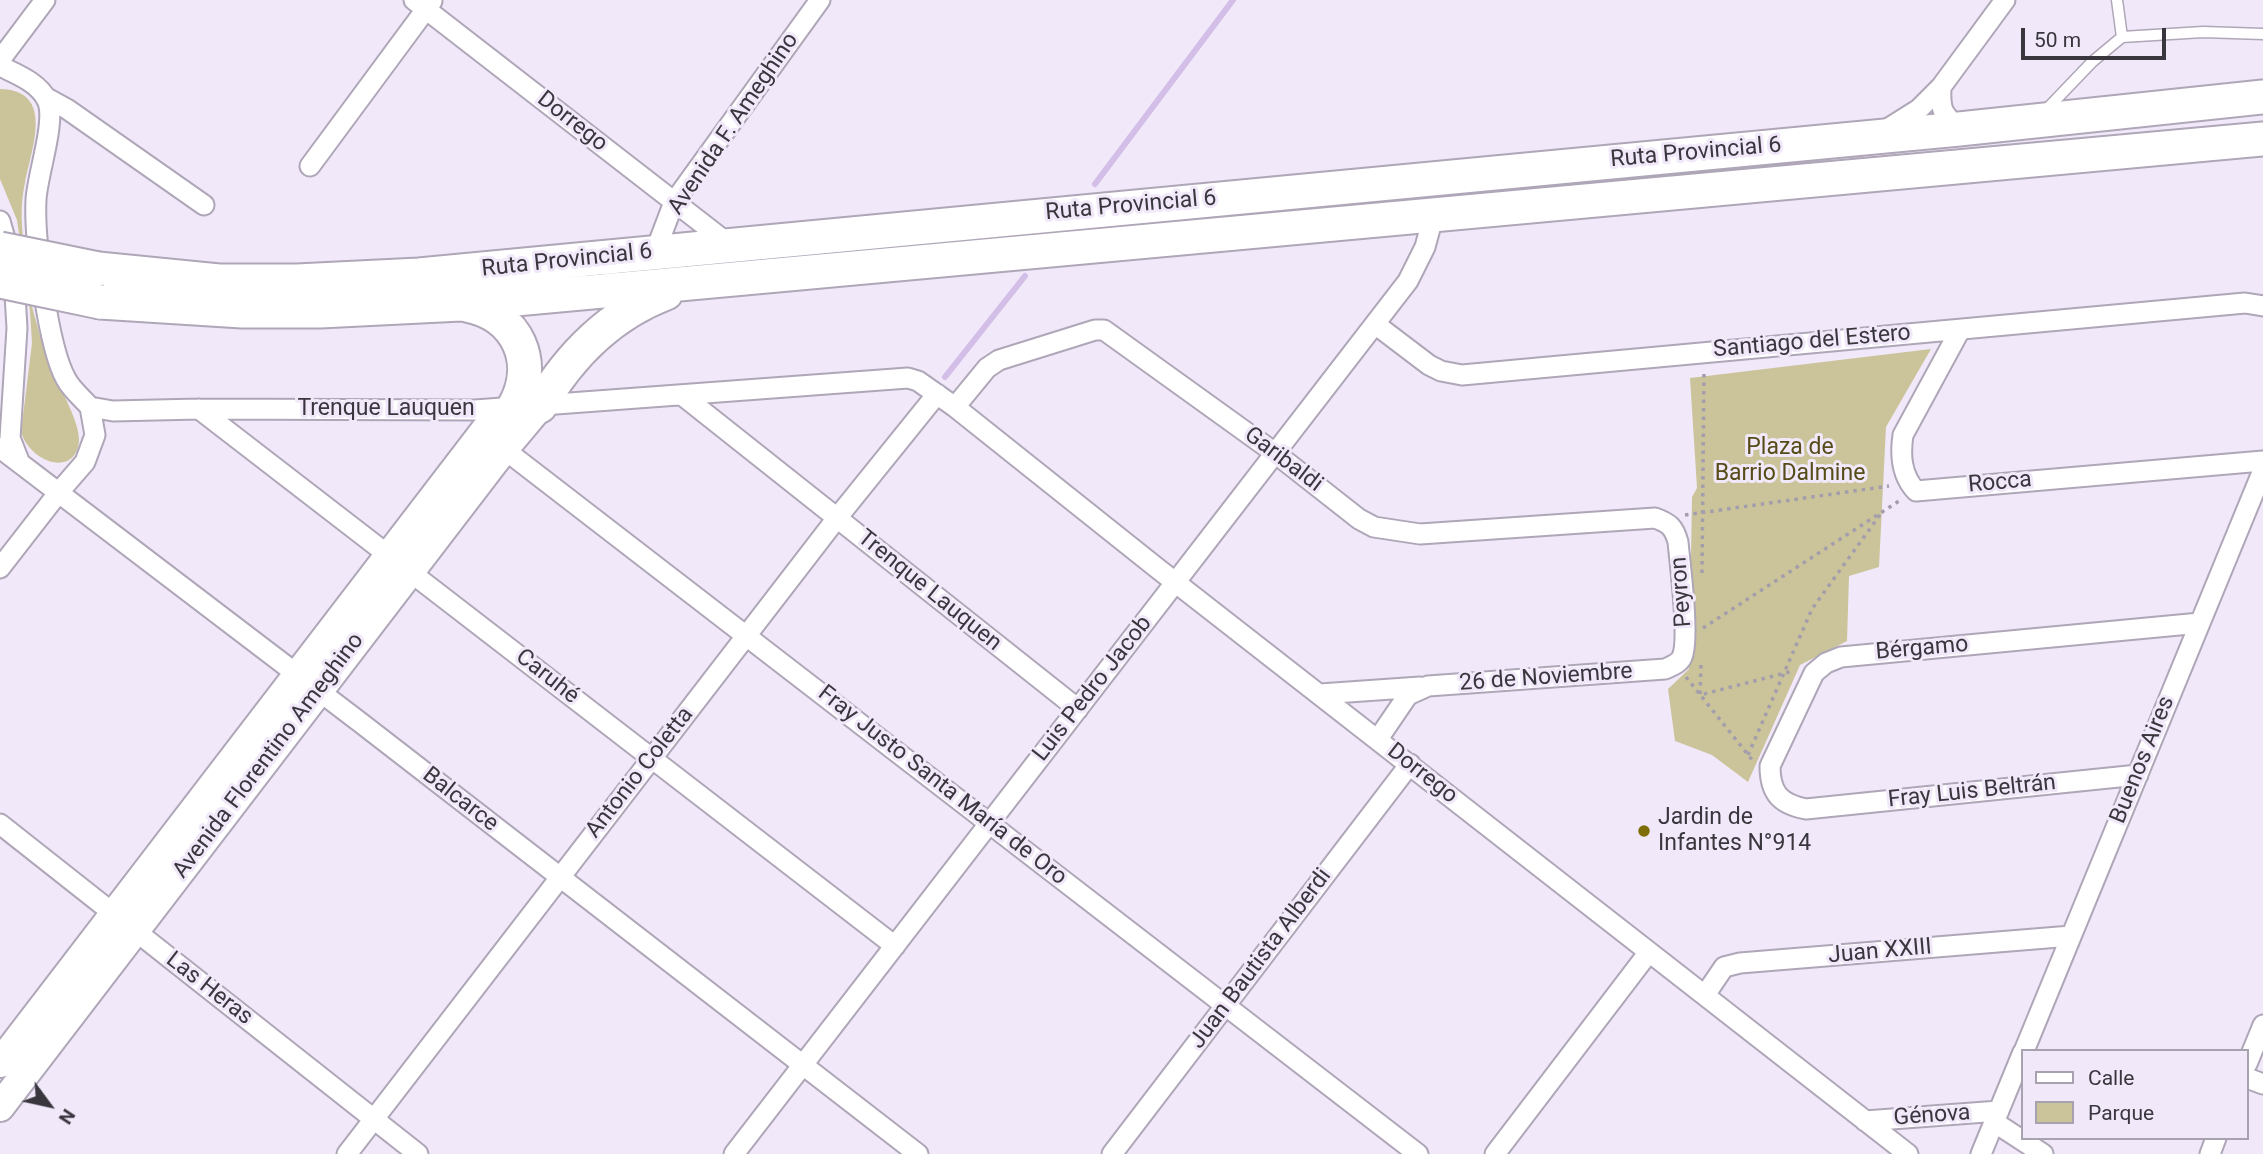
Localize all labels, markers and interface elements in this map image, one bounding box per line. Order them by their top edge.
scale bar [2025,14,2170,58]
street label: Avenida F. Ameghino [663,28,805,220]
text: 50 m [2034,28,2081,52]
street label: Dorrego [531,86,613,158]
street label: Ruta Provincial 6 [1609,132,1783,174]
street label: Ruta Provincial 6 [1044,185,1218,227]
street label: Ruta Provincial 6 [480,238,654,284]
street label: Santiago del Estero [1712,320,1912,364]
street label: Trenque Lauquen [297,395,475,423]
street label: Garibaldi [1238,422,1328,498]
park label: Plaza de Barrio Dalmine [1715,434,1865,488]
street label: Rocca [1967,466,2033,500]
street label: Trenque Lauquen [851,525,1007,657]
street label: Peyron [1666,556,1698,628]
street label: Luis Pedro Jacob [1028,611,1158,767]
street label: Avenida Florentino Ameghino [168,628,370,884]
street label: Bérgamo [1875,631,1969,667]
street label: Caruhé [510,644,584,710]
street label: 26 de Noviembre [1458,658,1634,698]
street label: Fray Justo Santa María de Oro [812,680,1072,892]
street label: Buenos Aires [2105,692,2181,828]
street label: Antonio Coletta [580,702,700,844]
street label: Dorrego [1381,738,1463,810]
street label: Balcarce [417,762,503,838]
street label: Fray Luis Beltrán [1887,769,2057,815]
place label: Jardin de Infantes N°914 [1658,804,1811,858]
marker: Jardin de Infantes N°914 [1636,823,1652,839]
street label: Juan Bautista Alberdi [1184,863,1338,1055]
street label: Juan XXIII [1827,934,1933,970]
street label: Las Heras [160,946,258,1032]
legend [2022,1049,2249,1140]
text: Calle [2088,1066,2134,1090]
north arrow [14,1070,84,1140]
street label: Génova [1893,1100,1971,1132]
text: Parque [2088,1101,2154,1125]
text: N [54,1105,80,1129]

